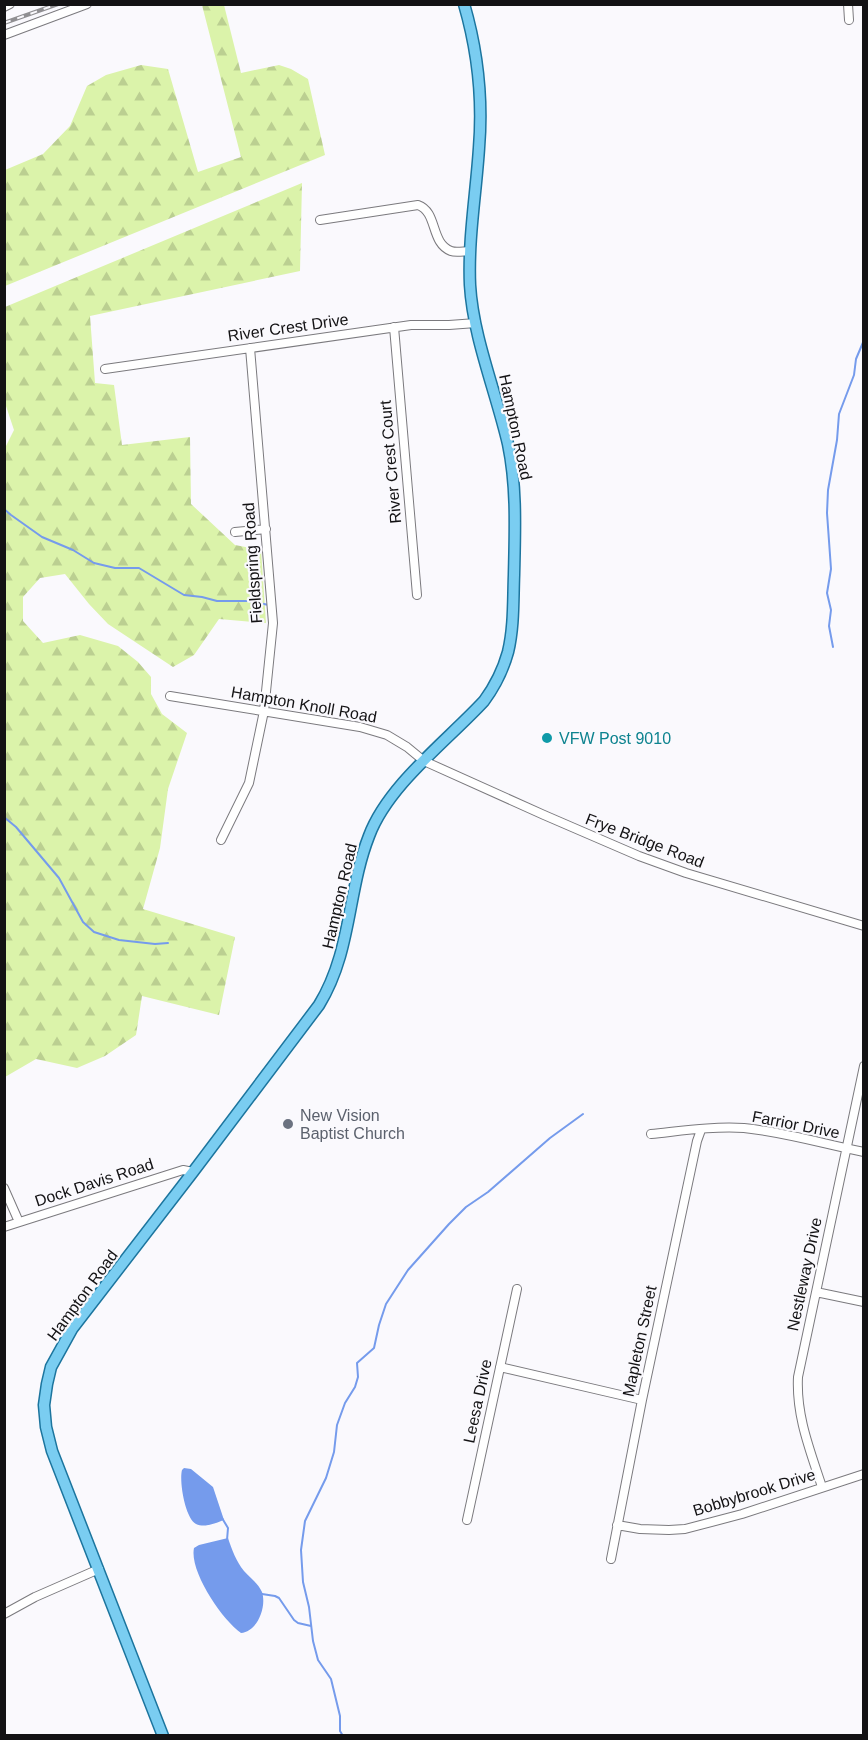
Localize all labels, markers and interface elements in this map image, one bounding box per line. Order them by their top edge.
street label: River Crest Drive [227,311,350,344]
street label: Hampton Road [496,373,535,482]
street label: River Crest Court [377,399,404,524]
street label: Fieldspring Road [240,502,265,624]
street label: Hampton Knoll Road [230,683,378,726]
place label: VFW Post 9010 [559,730,671,747]
marker: VFW Post 9010 [540,731,554,745]
street label: Frye Bridge Road [583,810,706,871]
street label: Hampton Road [319,842,360,950]
place label: New Vision Baptist Church [300,1107,405,1142]
street label: Farrior Drive [751,1108,841,1141]
marker: New Vision Baptist Church [281,1117,295,1131]
street label: Dock Davis Road [33,1155,156,1210]
street label: Nestleway Drive [784,1216,825,1332]
street label: Hampton Road [44,1247,121,1344]
street label: Mapleton Street [619,1284,660,1398]
street label: Leesa Drive [460,1357,495,1445]
street label: Bobbybrook Drive [691,1466,818,1519]

